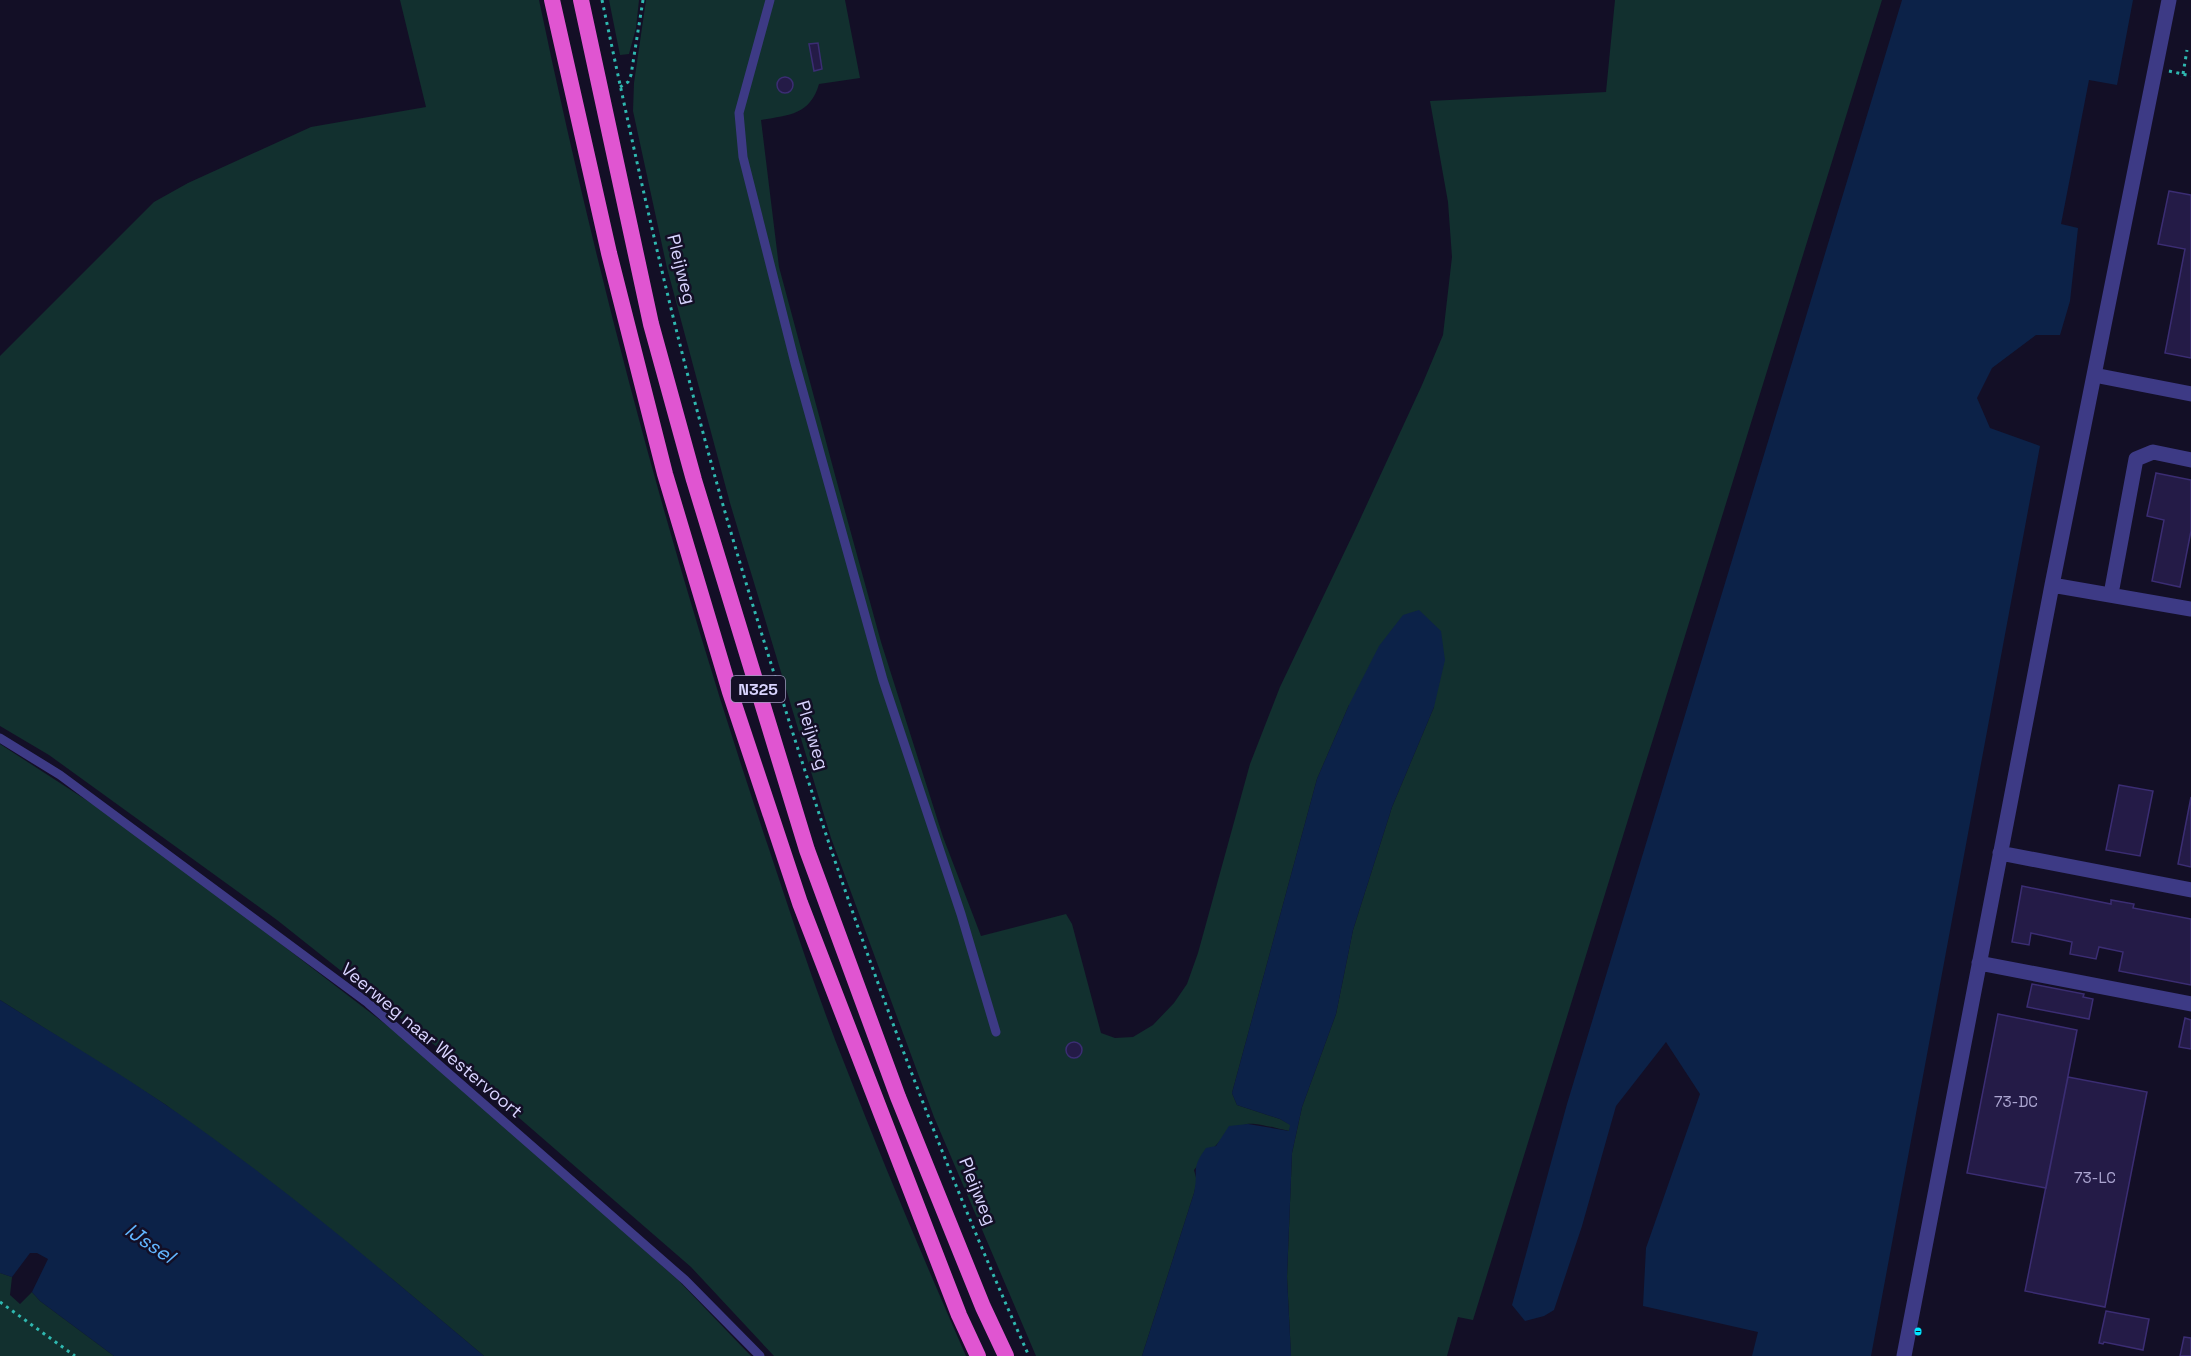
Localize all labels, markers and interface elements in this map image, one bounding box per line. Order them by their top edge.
street label: Pleijweg [662,232,702,306]
road number: N325 [731,676,785,702]
street label: Pleijweg [792,698,834,772]
street label: Veerweg naar Westervoort [336,957,528,1123]
house number: 73-DC [1994,1092,2038,1111]
street label: Pleijweg [954,1154,1002,1228]
house number: 73-LC [2074,1168,2116,1187]
water label: IJssel [120,1217,182,1270]

